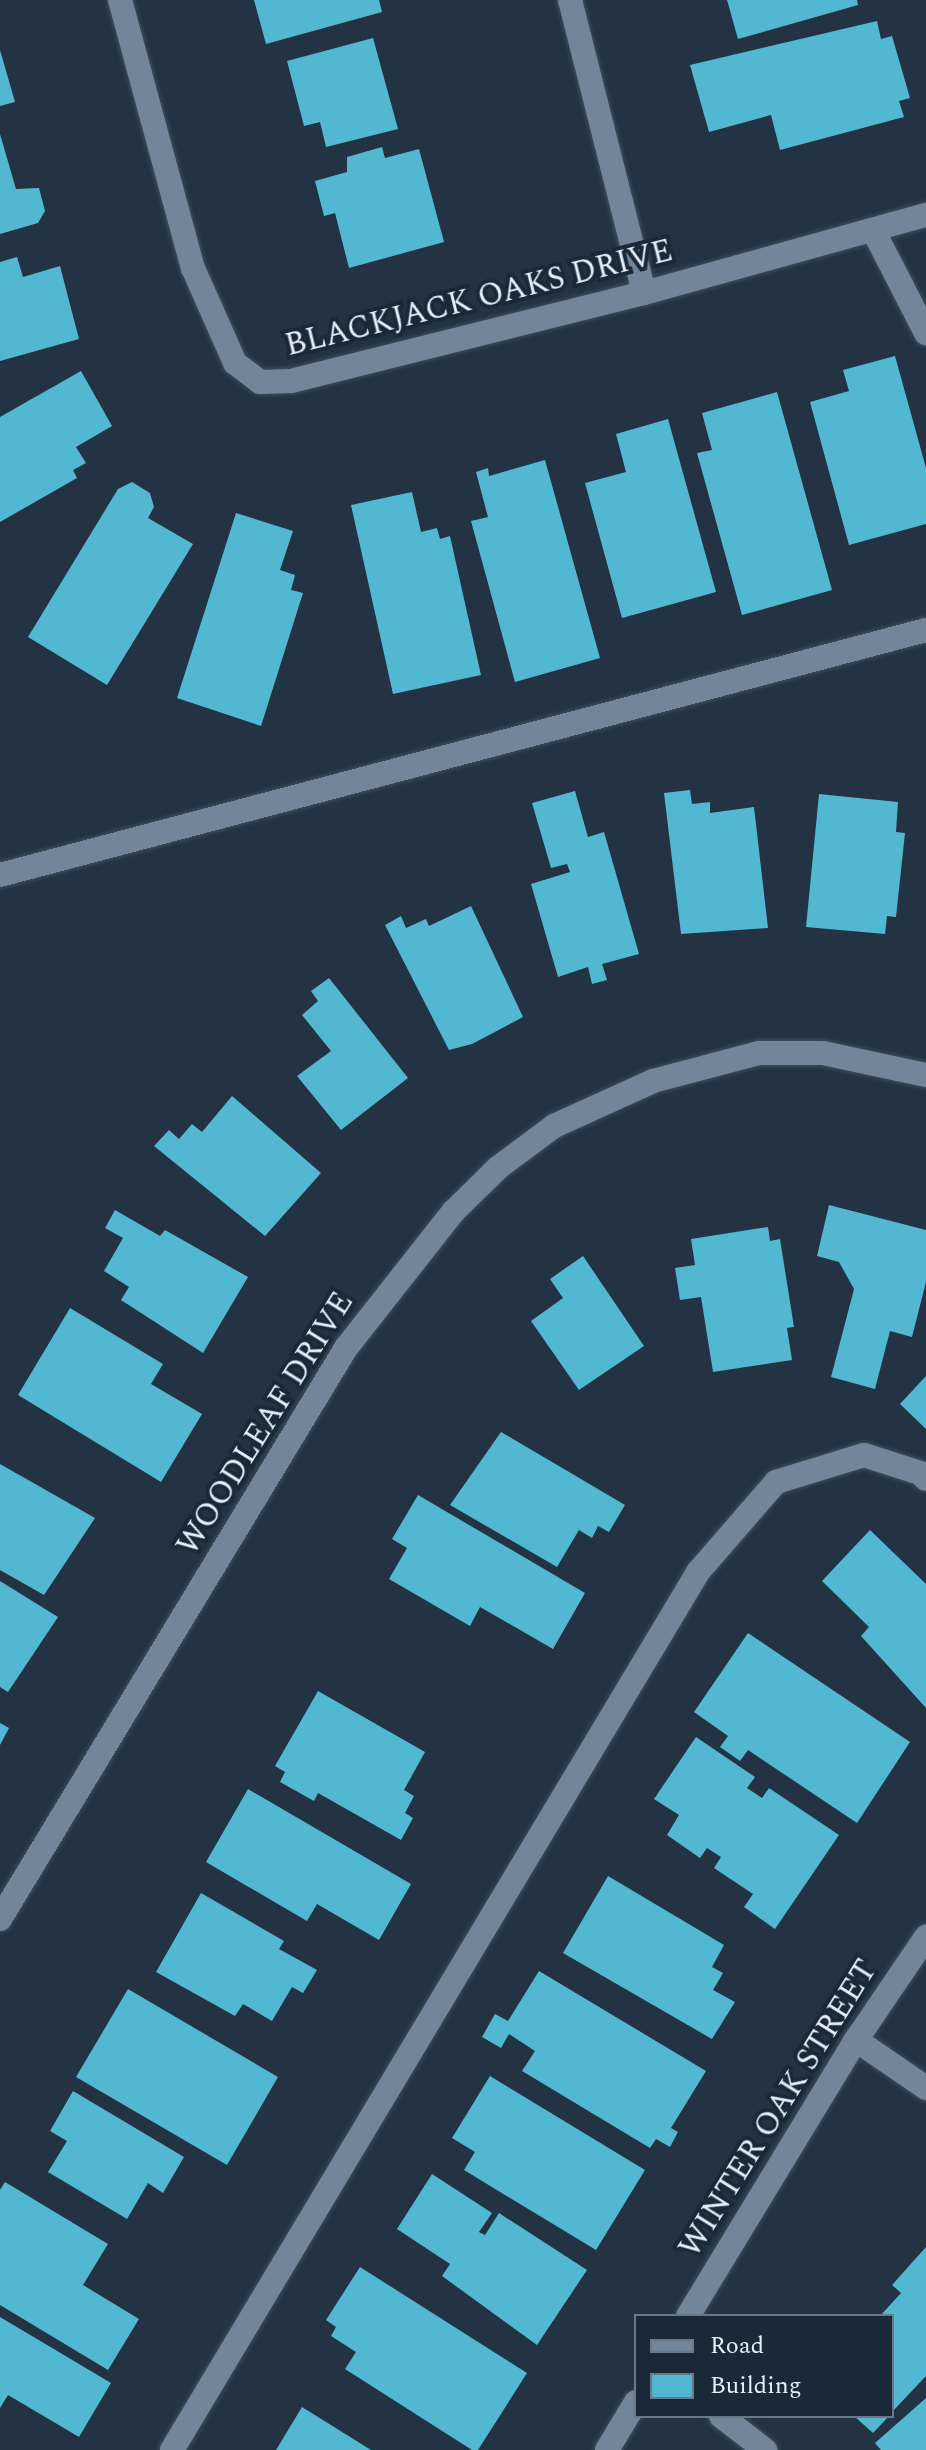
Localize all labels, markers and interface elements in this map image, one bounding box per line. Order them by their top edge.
street label: BLACKJACK OAKS DRIVE [281,232,677,366]
street label: WOODLEAF DRIVE [169,1285,363,1563]
street label: WINTER OAK STREET [672,1953,886,2265]
legend [634,2314,894,2418]
text: Road [710,2328,764,2364]
text: Building [710,2368,802,2404]

